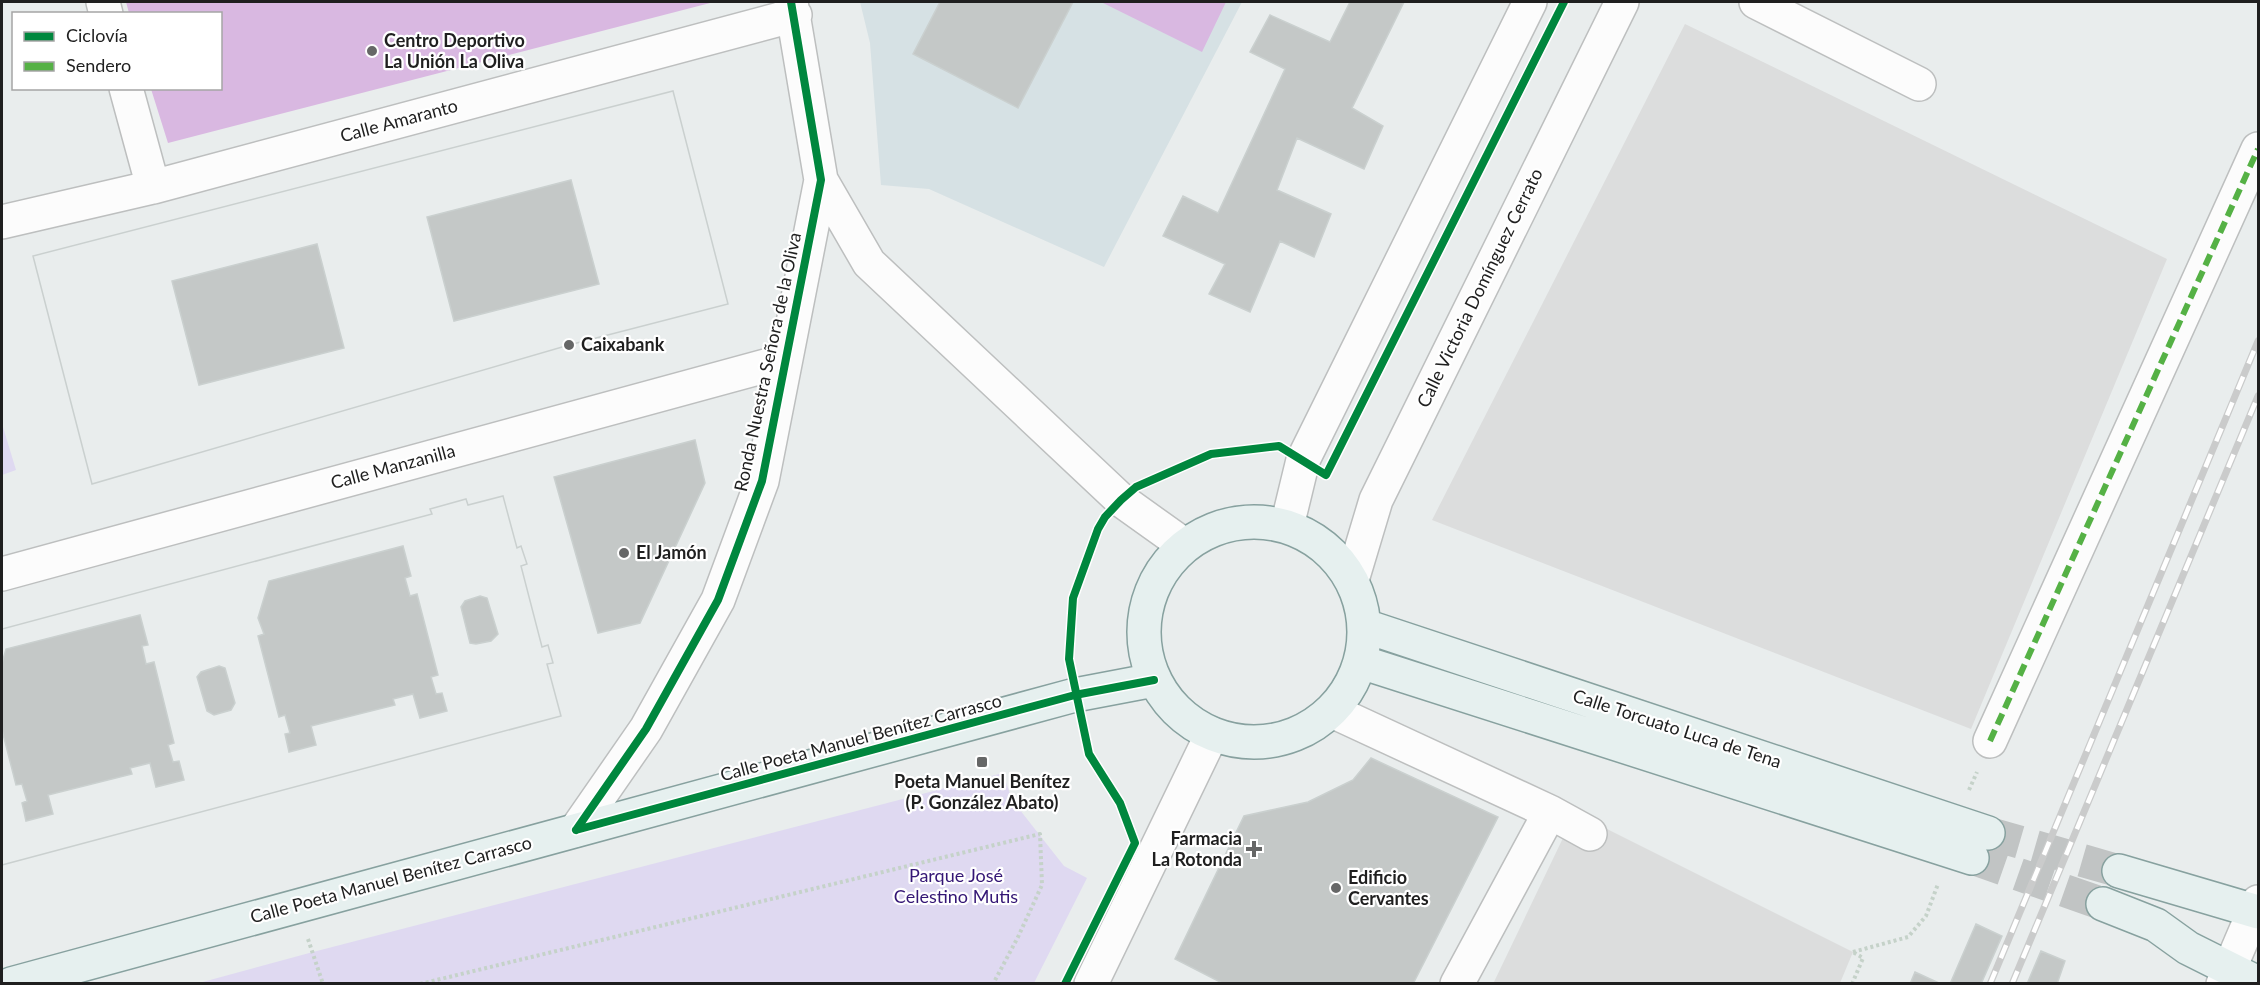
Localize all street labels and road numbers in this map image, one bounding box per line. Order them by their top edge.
street label: Calle Amaranto [338,94,460,146]
street label: Calle Victoria Domínguez Cerrato [1411,164,1547,411]
street label: Ronda Nuestra Señora de la Oliva [729,230,805,493]
street label: Calle Manzanilla [328,439,457,493]
street label: Calle Torcuato Luca de Tena [1570,684,1784,772]
street label: Calle Poeta Manuel Benítez Carrasco [717,689,1004,785]
street label: Calle Poeta Manuel Benítez Carrasco [247,831,534,927]

